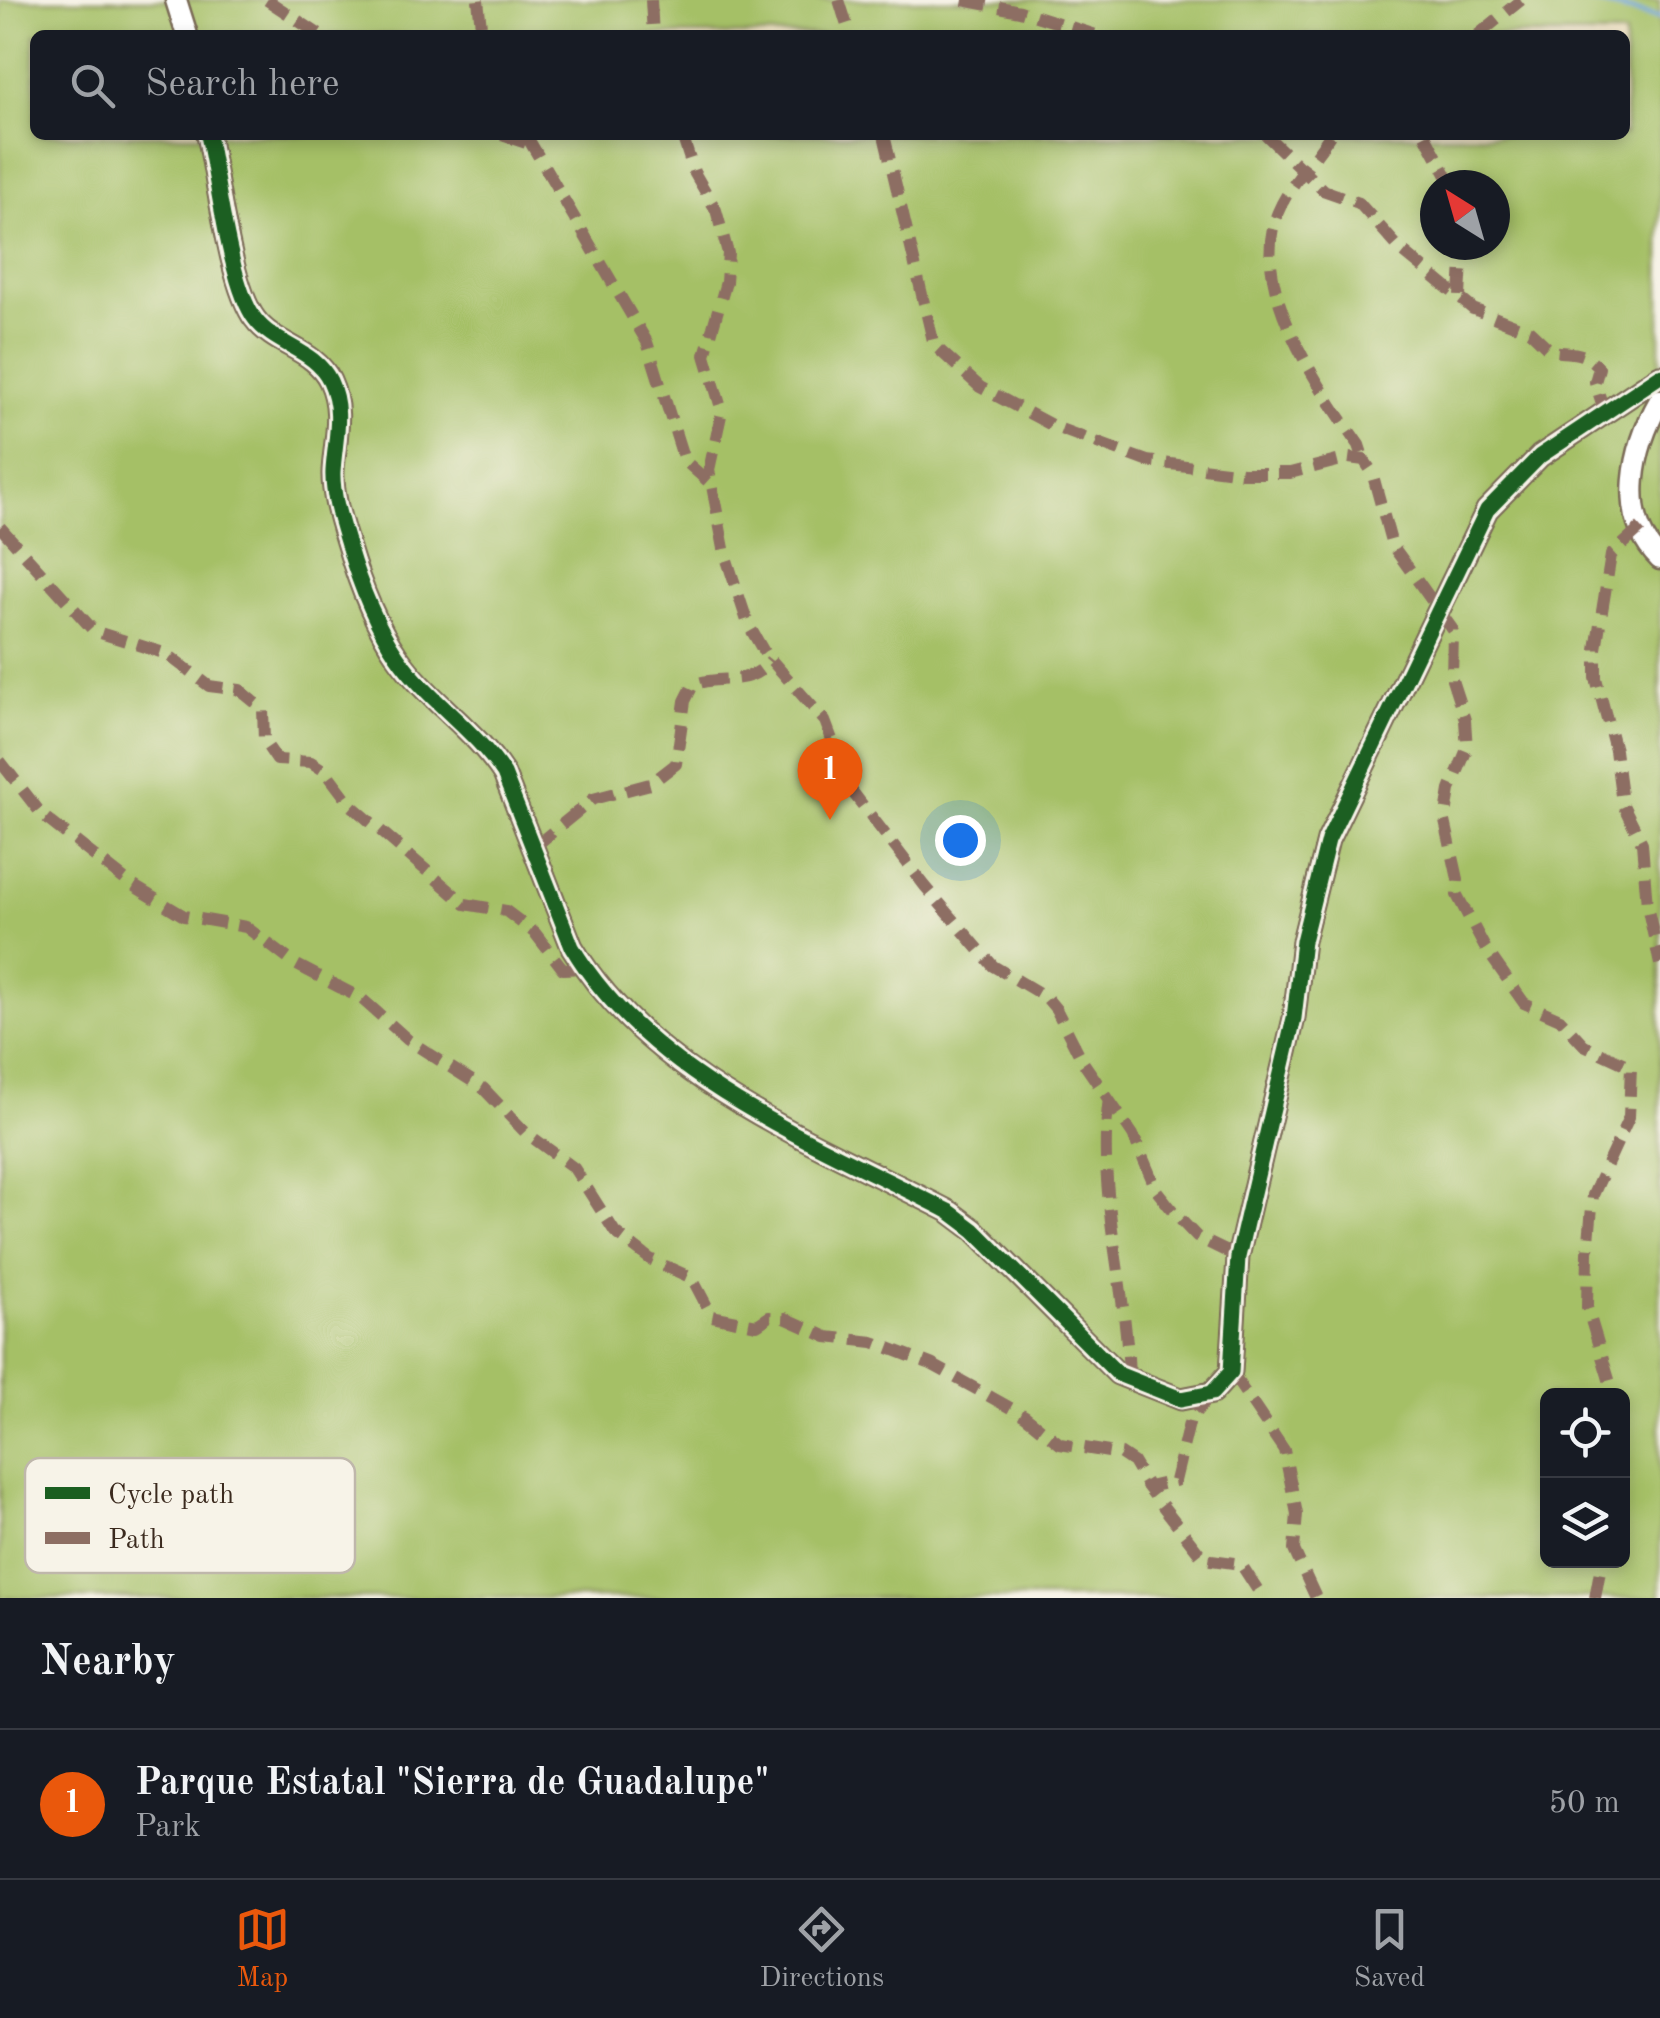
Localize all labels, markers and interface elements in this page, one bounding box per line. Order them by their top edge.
search box [30,30,1630,140]
icon: search [65,58,120,113]
text: Search here [145,66,340,104]
north arrow [1420,170,1510,260]
pin: 1 [798,738,862,820]
your location [935,815,986,866]
map controls [1540,1388,1630,1568]
button: locate [1540,1388,1630,1478]
legend [25,1458,355,1573]
button: layers [1540,1478,1630,1568]
text: Cycle path [108,1482,234,1510]
text: Path [108,1527,165,1555]
text: Nearby [40,1642,176,1684]
text: Parque Estatal "Sierra de Guadalupe" [135,1765,770,1803]
text: 1 [63,1788,82,1820]
text: 50 m [1549,1788,1620,1820]
text: Park [135,1812,201,1844]
tab: Map [235,1902,290,1997]
tab: Directions [760,1902,884,1997]
tab: Saved [1354,1902,1425,1997]

